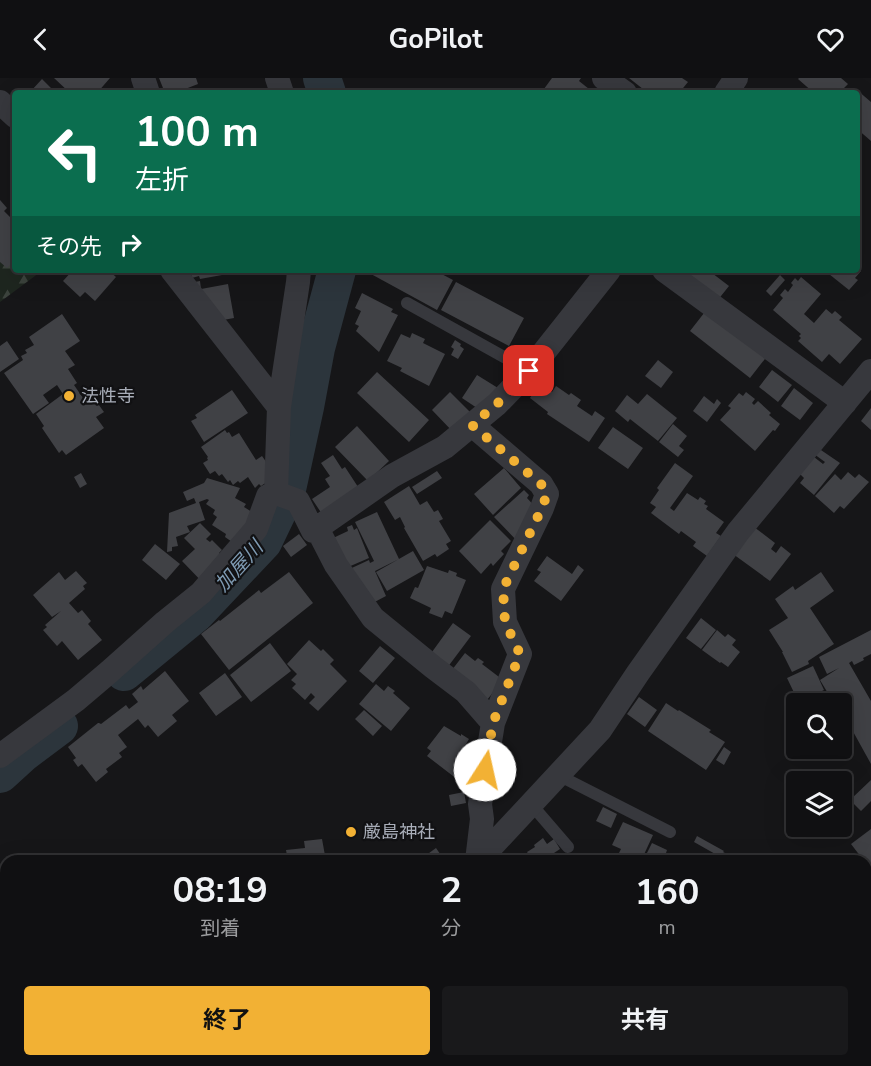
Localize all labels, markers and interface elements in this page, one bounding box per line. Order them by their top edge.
text: GoPilot [388,21,483,58]
icon: back [24,23,57,56]
icon: heart [814,23,847,56]
text: 100 m [135,104,259,161]
icon: left [36,114,114,192]
text: 左折 [135,162,189,199]
icon: right [114,228,147,261]
text: その先 [36,232,102,262]
pin [503,345,554,396]
icon: arrive [512,354,545,387]
place label: 法性寺 [81,384,135,408]
marker: 法性寺 [62,389,76,403]
water label: 加屋川 [209,533,270,597]
map controls [786,693,852,837]
button: search [786,693,852,759]
position arrow [453,738,517,802]
button: layers [786,771,852,837]
place label: 厳島神社 [363,820,435,844]
marker: 厳島神社 [344,825,358,839]
text: 08:19 [173,866,268,915]
text: 2 [440,866,462,915]
text: 160 [635,868,699,917]
text: m [658,914,676,941]
text: 到着 [200,915,240,942]
text: 分 [441,915,461,942]
button: 終了 [24,986,430,1055]
button: 共有 [442,986,848,1055]

